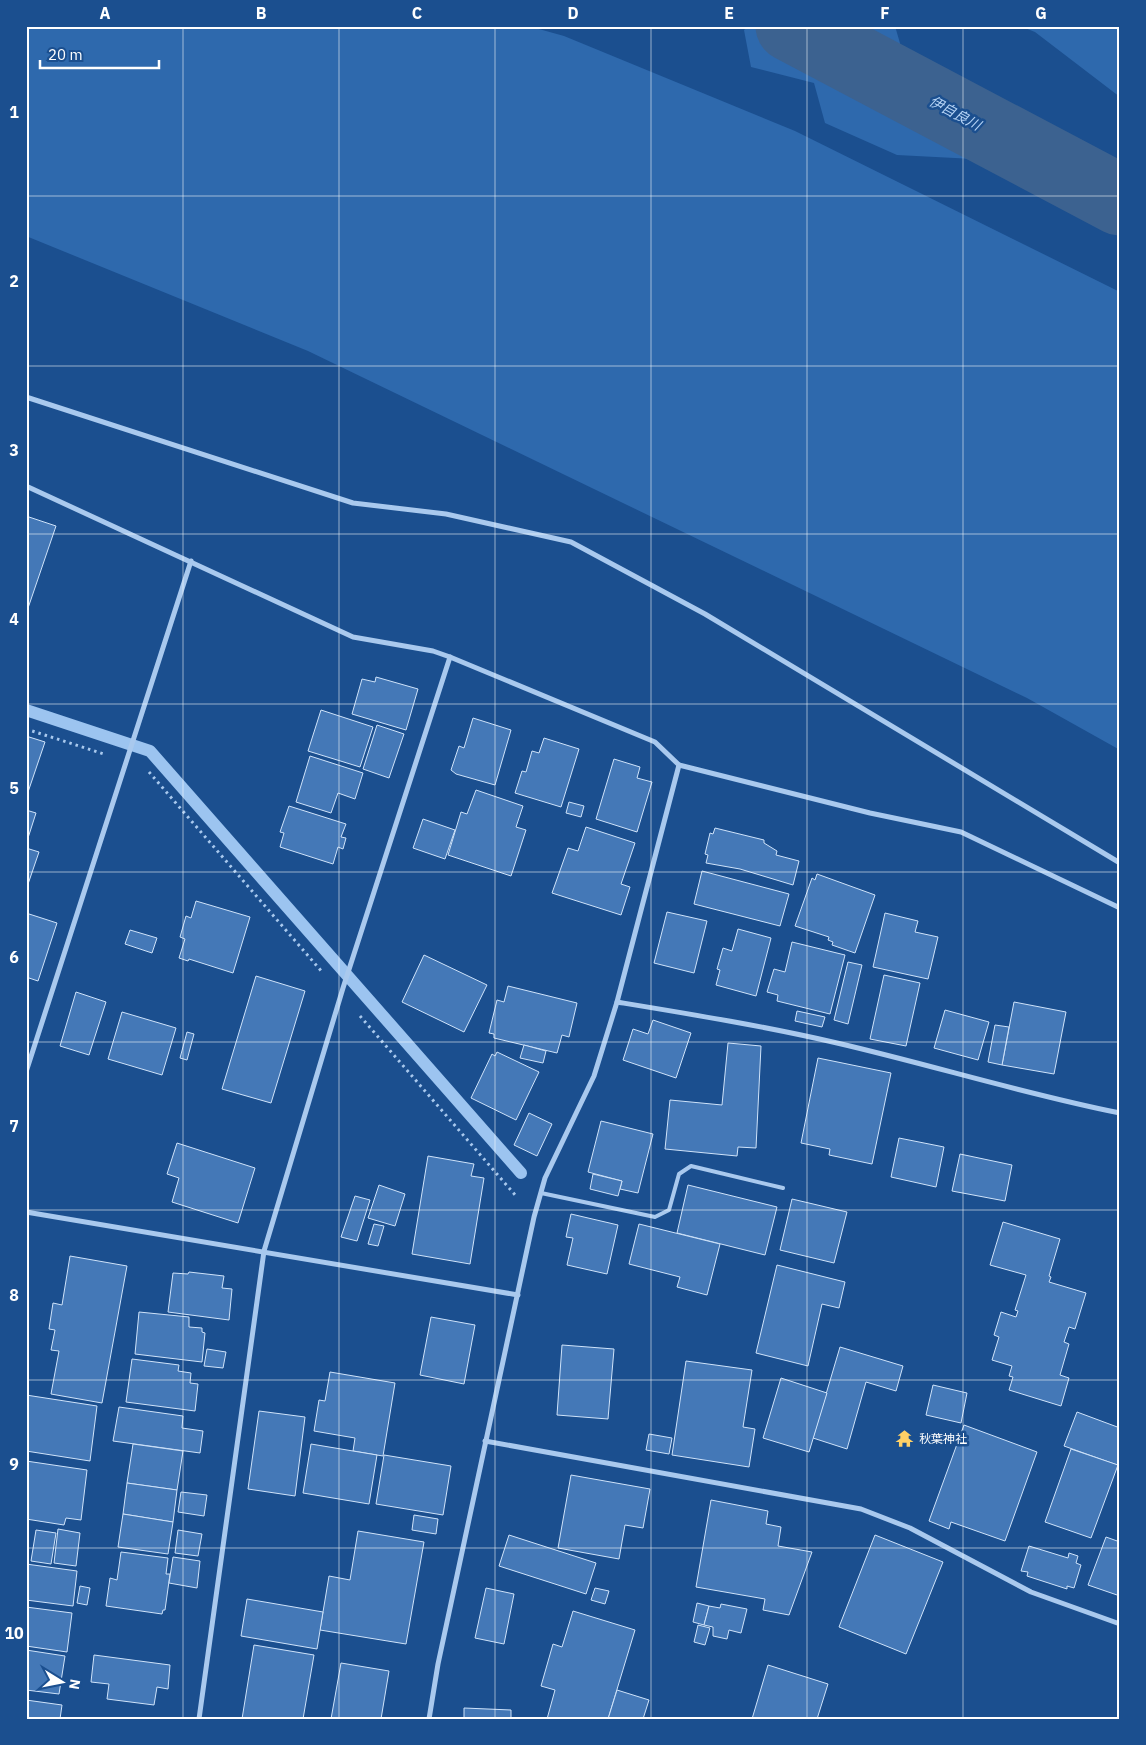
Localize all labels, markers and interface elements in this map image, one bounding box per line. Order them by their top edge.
text: A [100,3,111,23]
text: B [256,3,267,23]
text: C [412,3,422,23]
text: D [567,3,579,23]
text: E [724,3,734,23]
text: F [880,3,890,23]
text: G [1035,3,1047,23]
scale bar [40,38,159,70]
text: 20 m [48,45,83,64]
water label: 伊自良川 [926,92,986,135]
text: 1 [9,102,19,122]
text: 2 [9,271,19,291]
text: 3 [9,440,19,460]
text: 4 [9,609,19,629]
text: 5 [9,778,19,798]
text: 6 [9,947,19,967]
text: 7 [9,1116,19,1136]
text: 8 [9,1285,19,1305]
temple icon: 秋葉神社 [895,1429,915,1449]
place label: 秋葉神社 [919,1431,967,1446]
text: 9 [9,1454,19,1474]
text: 10 [4,1623,24,1643]
north arrow [38,1658,88,1708]
text: N [65,1678,85,1691]

